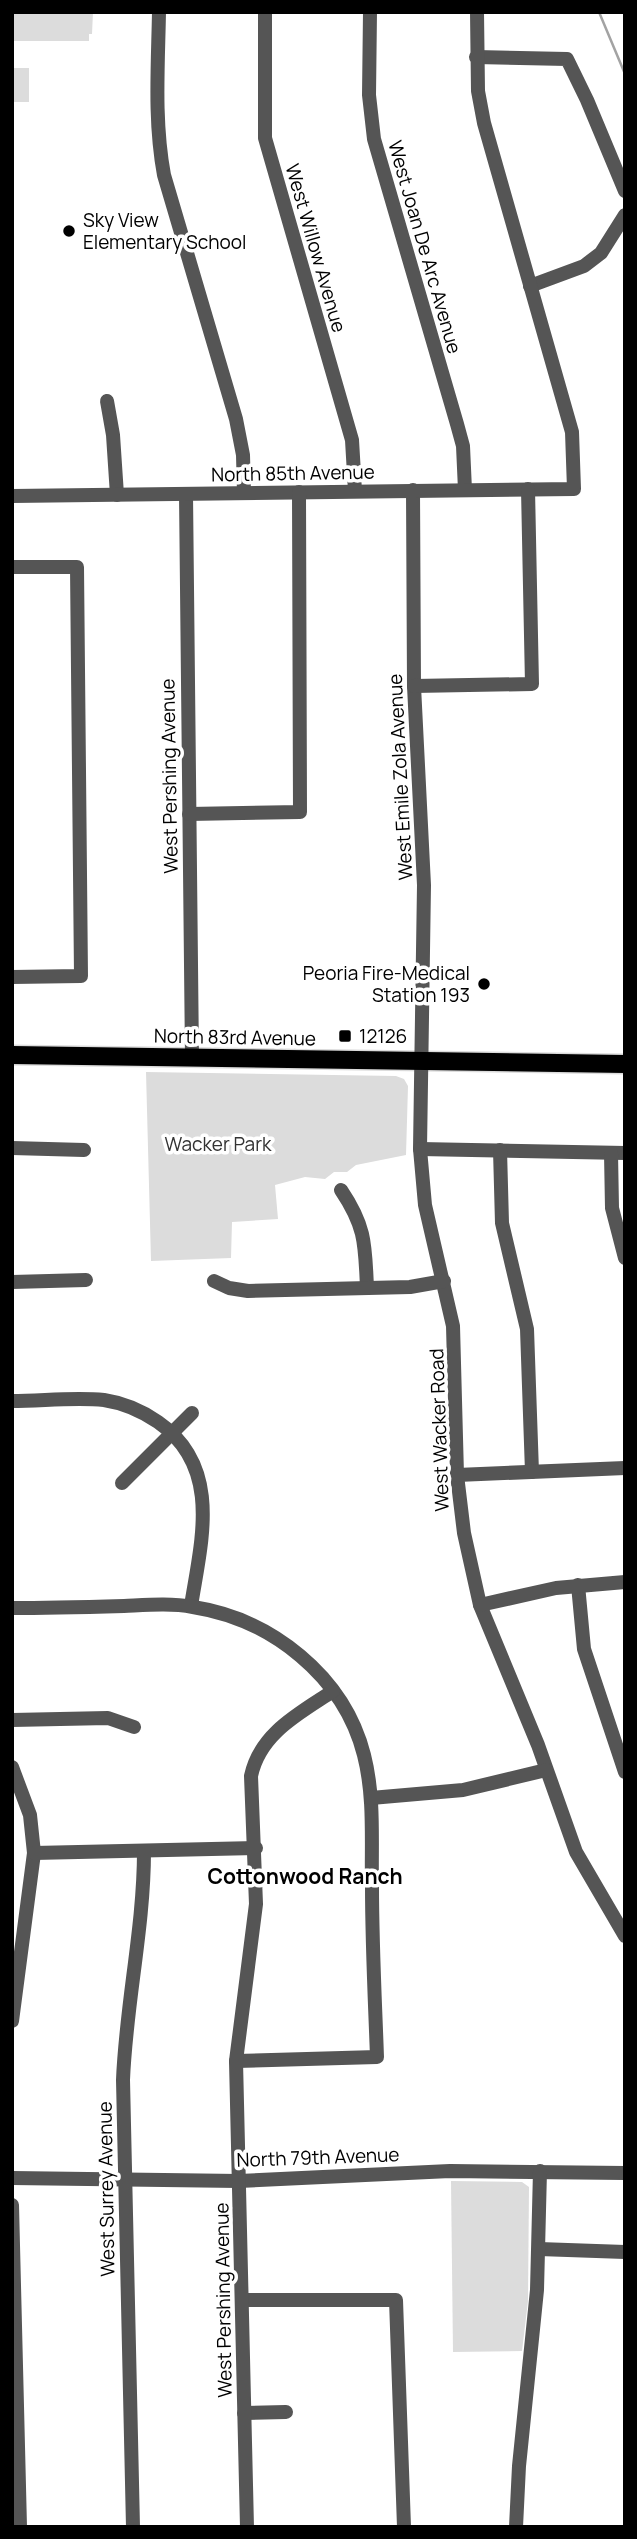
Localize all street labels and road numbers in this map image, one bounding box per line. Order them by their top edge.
street label: West Joan De Arc Avenue [382,137,468,357]
street label: West Willow Avenue [280,161,352,335]
street label: North 85th Avenue [211,459,375,487]
street label: West Emile Zola Avenue [382,673,418,881]
street label: West Pershing Avenue [154,678,184,874]
street label: North 83rd Avenue [154,1023,316,1051]
street label: West Wacker Road [423,1348,455,1512]
street label: West Surrey Avenue [91,2101,121,2277]
street label: North 79th Avenue [236,2141,400,2173]
street label: West Pershing Avenue [208,2202,238,2398]

